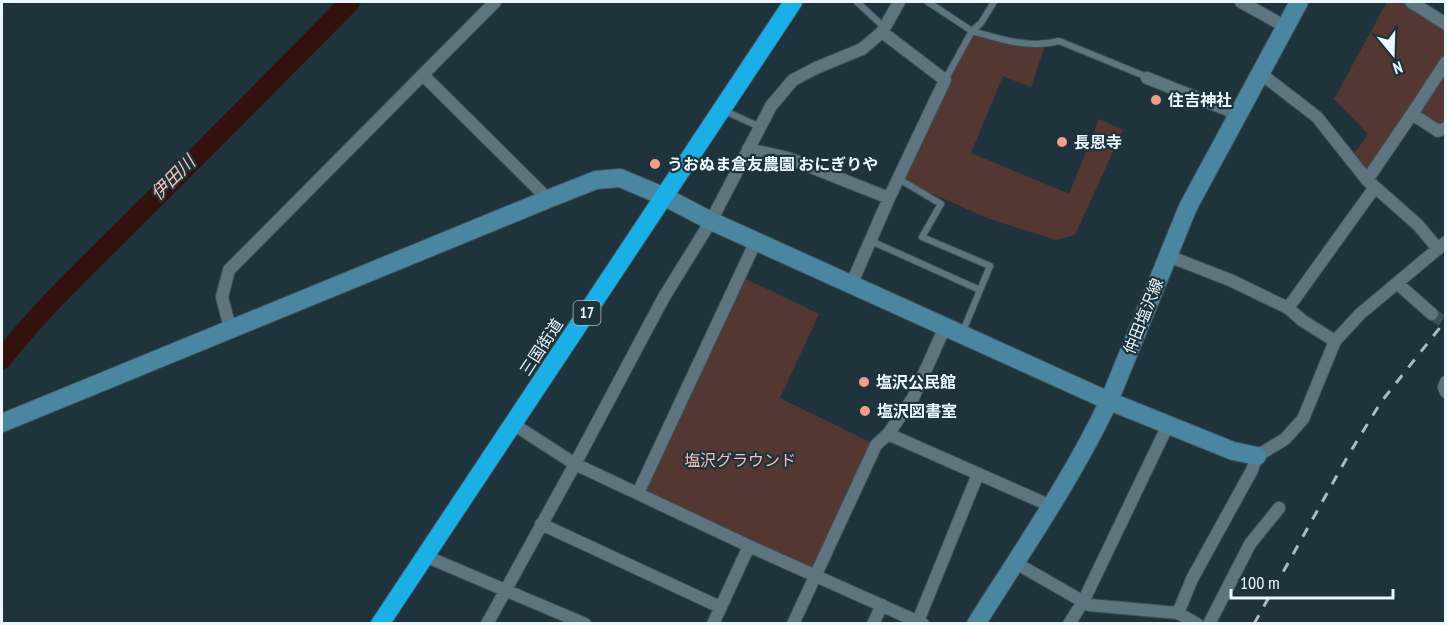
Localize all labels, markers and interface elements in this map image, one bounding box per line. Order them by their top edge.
north arrow [1363,24,1423,84]
text: N [1391,57,1405,79]
place label: 住吉神社 [1167,90,1232,110]
marker: 住吉神社 [1149,93,1163,107]
place label: 長恩寺 [1074,132,1122,152]
marker: 長恩寺 [1055,135,1069,149]
water label: 伊田川 [145,149,201,205]
place label: うおぬま倉友農園 おにぎりや [667,154,878,174]
marker: うおぬま倉友農園 おにぎりや [648,157,662,171]
street label: 仲田塩沢線 [1119,275,1167,357]
road number: 17 [574,301,600,325]
street label: 三国街道 [515,315,567,379]
place label: 塩沢公民館 [876,372,956,392]
marker: 塩沢公民館 [857,375,871,389]
place label: 塩沢図書室 [877,401,957,421]
marker: 塩沢図書室 [858,404,872,418]
park label: 塩沢グラウンド [684,450,796,470]
scale bar [1231,562,1393,600]
text: 100 m [1240,571,1280,594]

